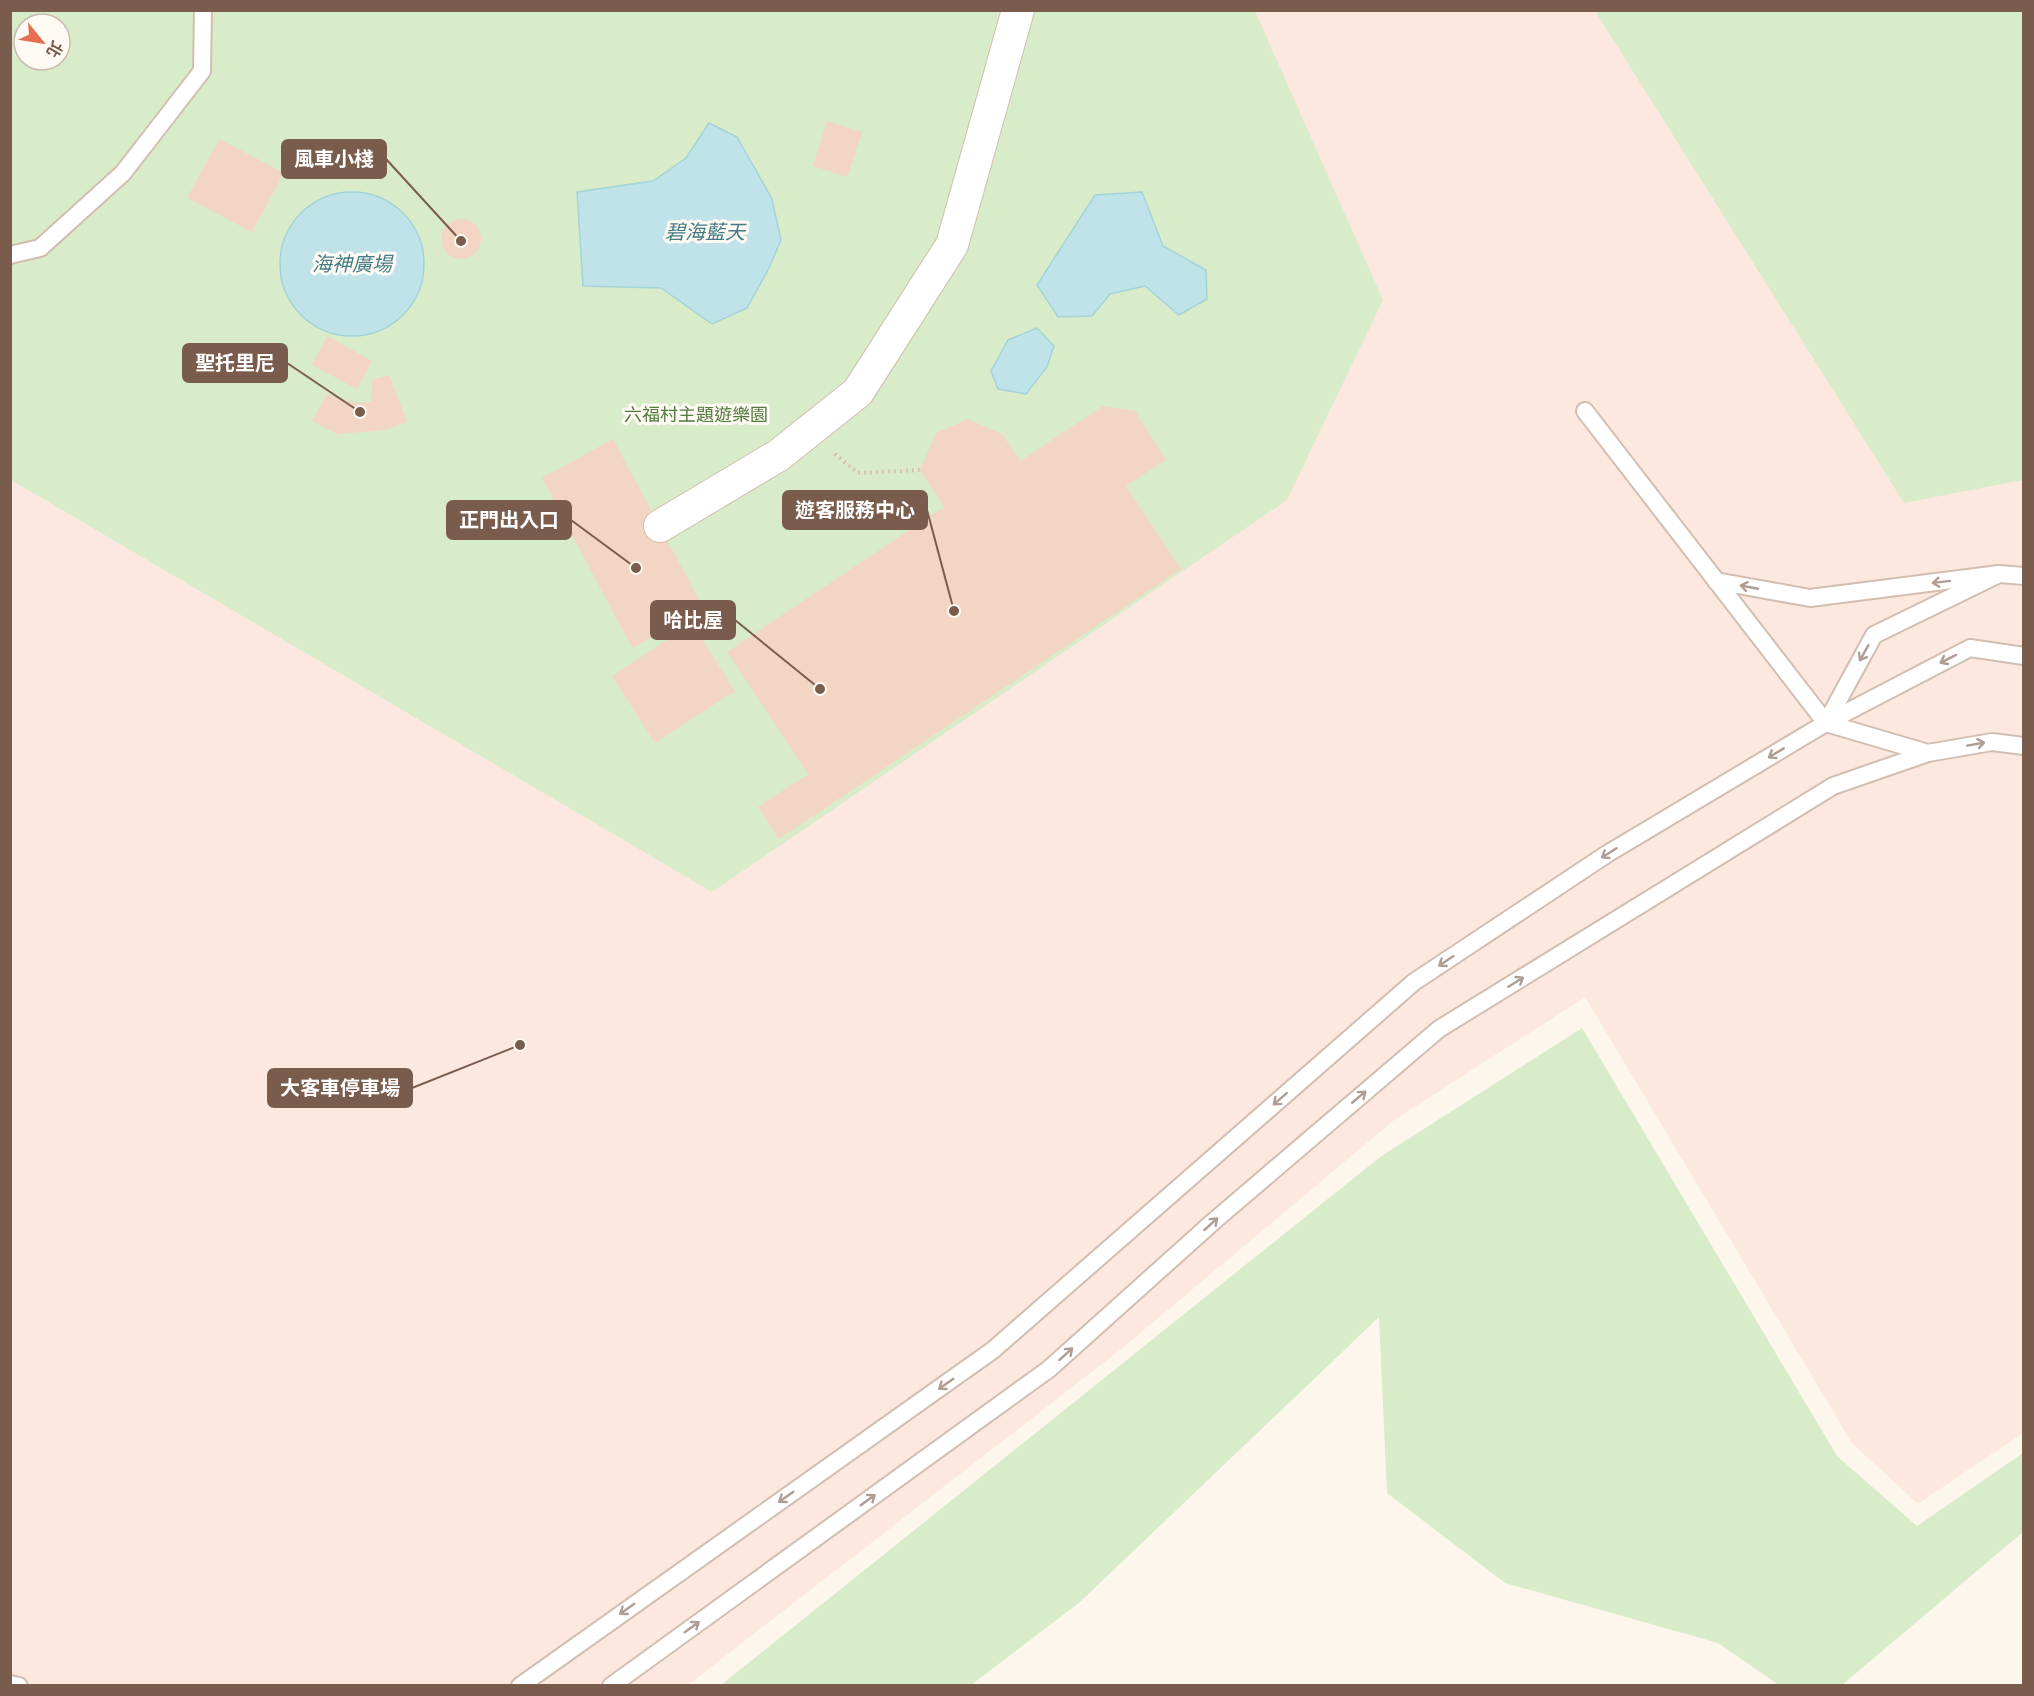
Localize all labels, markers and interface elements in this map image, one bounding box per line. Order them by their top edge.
north arrow [12,12,72,72]
text: 北 [42,38,67,61]
callout: 風車小棧 [282,140,386,178]
text: 風車小棧 [294,147,374,171]
water label: 碧海藍天 [665,220,747,244]
water label: 海神廣場 [312,252,394,276]
callout: 聖托里尼 [183,344,287,382]
text: 聖托里尼 [195,351,275,375]
park label: 六福村主題遊樂園 [624,404,768,426]
callout: 遊客服務中心 [783,491,927,529]
text: 遊客服務中心 [795,498,915,522]
callout: 正門出入口 [447,501,571,539]
text: 正門出入口 [459,508,559,532]
one-way arrow [1932,576,1952,587]
one-way arrow [1739,581,1759,592]
callout: 哈比屋 [651,601,735,639]
text: 哈比屋 [663,608,723,632]
one-way arrow [1858,644,1870,661]
one-way arrow [1939,654,1957,665]
one-way arrow [1965,739,1985,750]
one-way arrow [1768,747,1785,759]
one-way arrow [1600,847,1617,860]
one-way arrow [1438,955,1455,967]
one-way arrow [1507,975,1524,987]
callout: 大客車停車場 [268,1069,412,1107]
text: 大客車停車場 [280,1076,400,1100]
one-way arrow [1351,1090,1366,1104]
one-way arrow [1273,1092,1288,1106]
one-way arrow [1203,1217,1218,1231]
one-way arrow [1058,1347,1073,1361]
one-way arrow [938,1378,954,1390]
one-way arrow [779,1491,795,1503]
one-way arrow [859,1494,875,1507]
one-way arrow [620,1603,636,1616]
one-way arrow [684,1621,700,1633]

